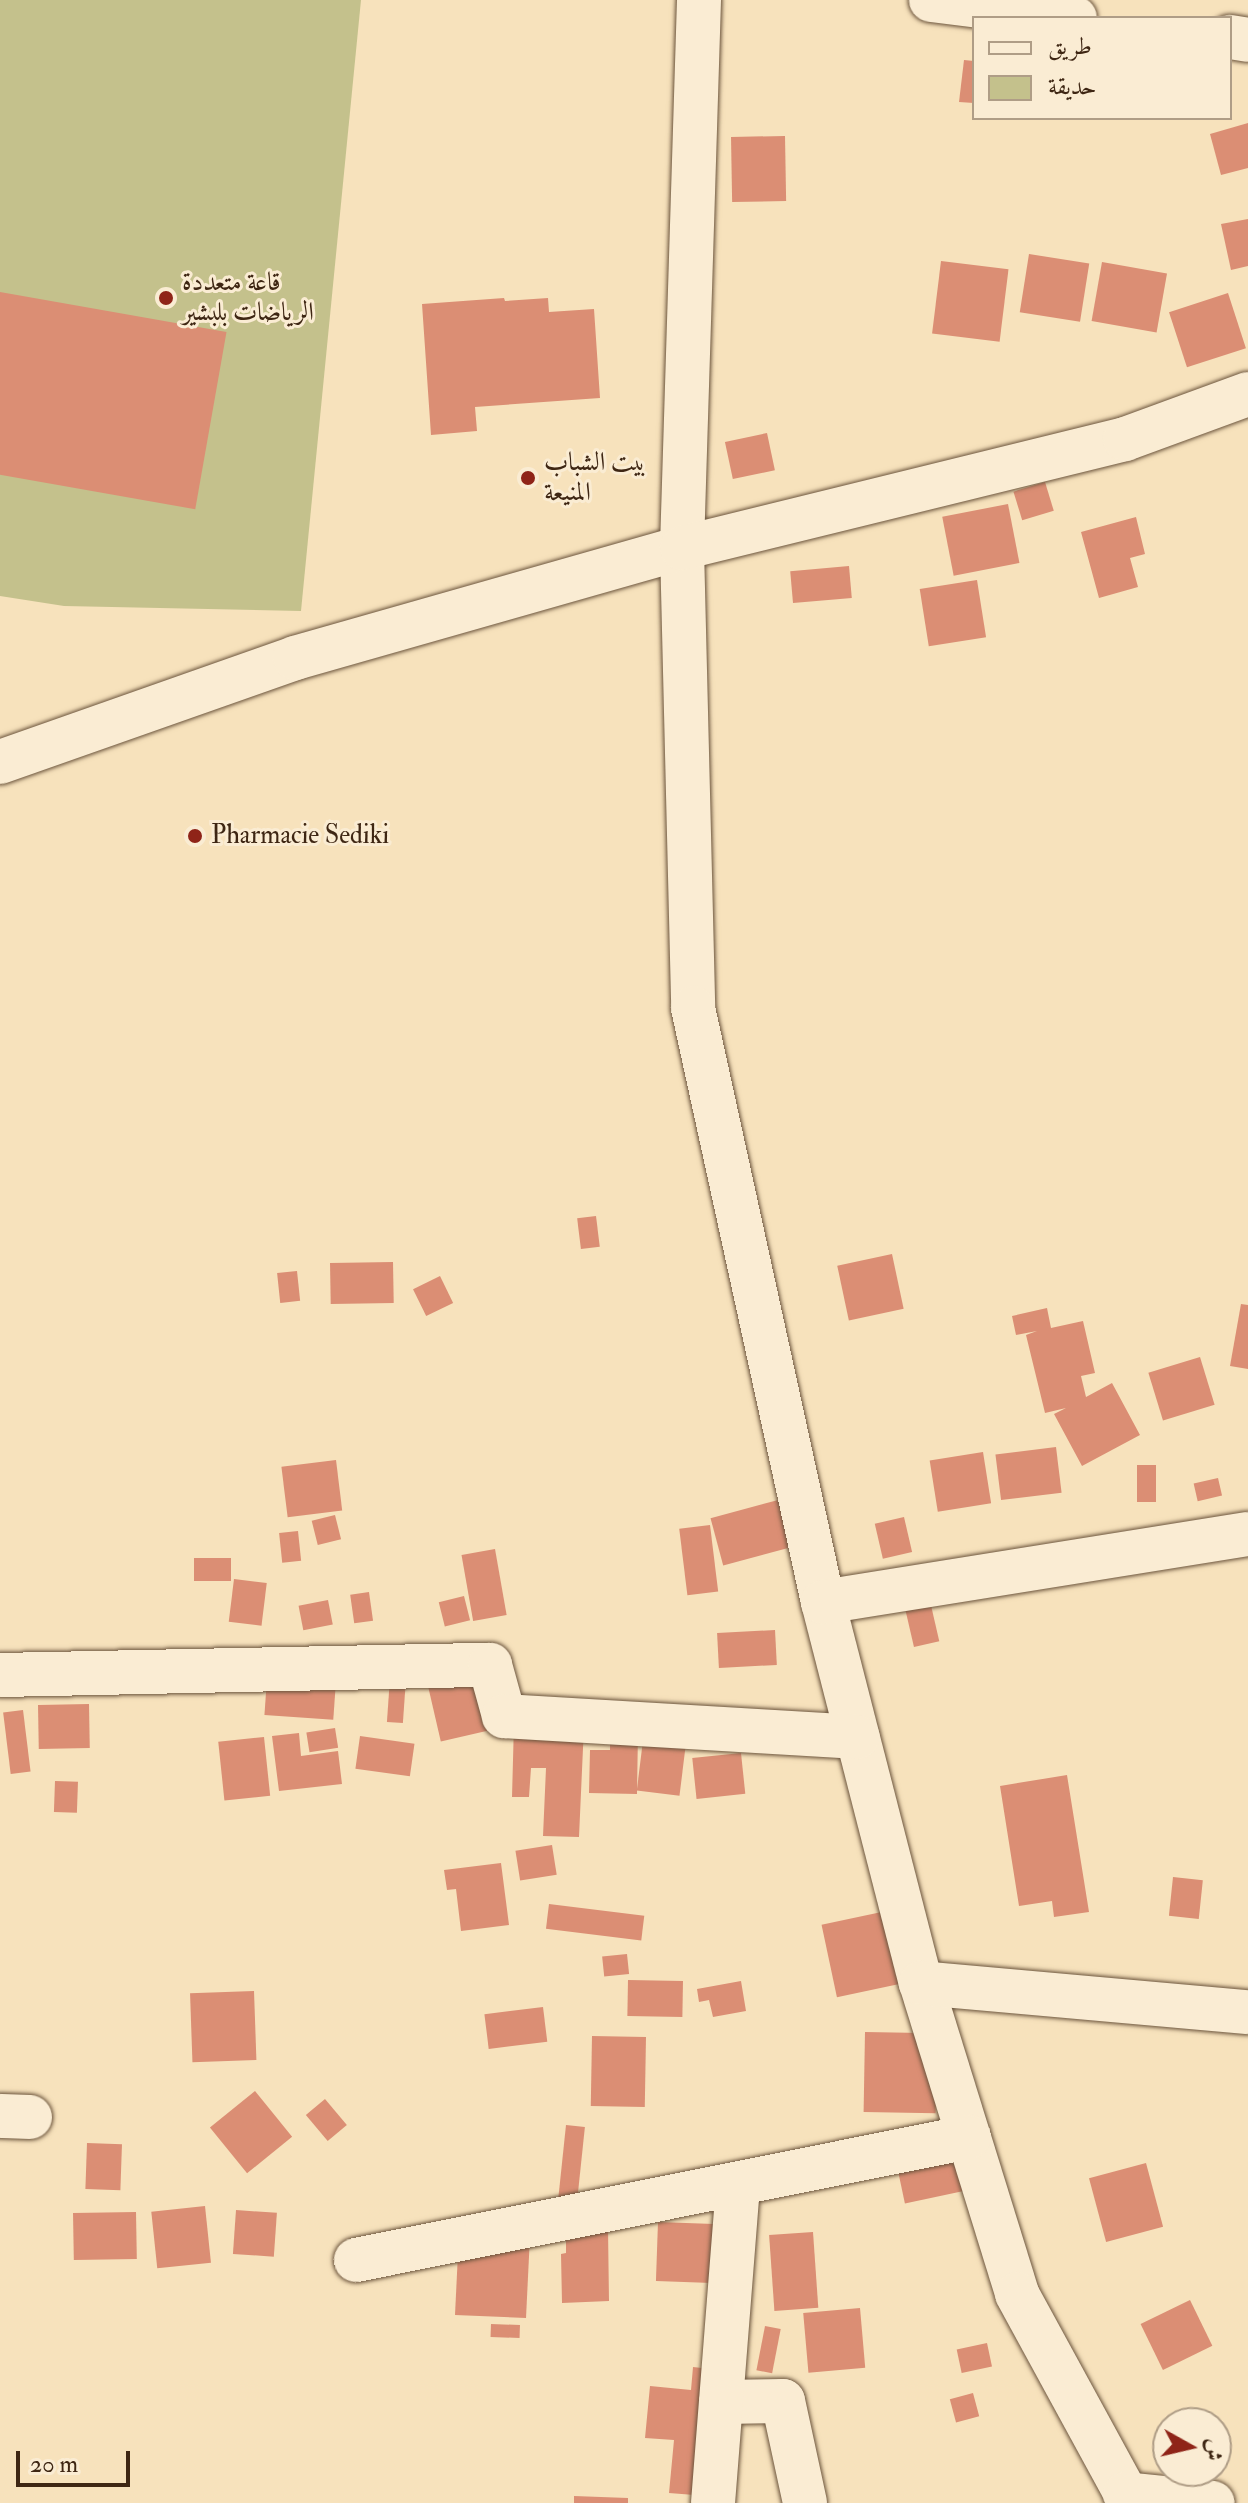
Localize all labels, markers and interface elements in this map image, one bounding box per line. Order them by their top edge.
legend [972,16,1232,120]
text: طريق [1048,31,1092,62]
text: حديقة [1048,71,1097,102]
place label: قاعة متعددة الرياضات بلبشير [182,267,314,328]
marker: قاعة متعددة الرياضات بلبشير [157,289,175,307]
place label: بيت الشباب المنيعة [544,447,646,508]
marker: بيت الشباب المنيعة [519,469,537,487]
place label: Pharmacie Sediki [211,820,389,852]
marker: Pharmacie Sediki [186,827,204,845]
north arrow [1152,2407,1232,2487]
scale bar [20,2435,134,2485]
text: ش [1198,2437,1229,2463]
text: 20 m [30,2449,78,2480]

